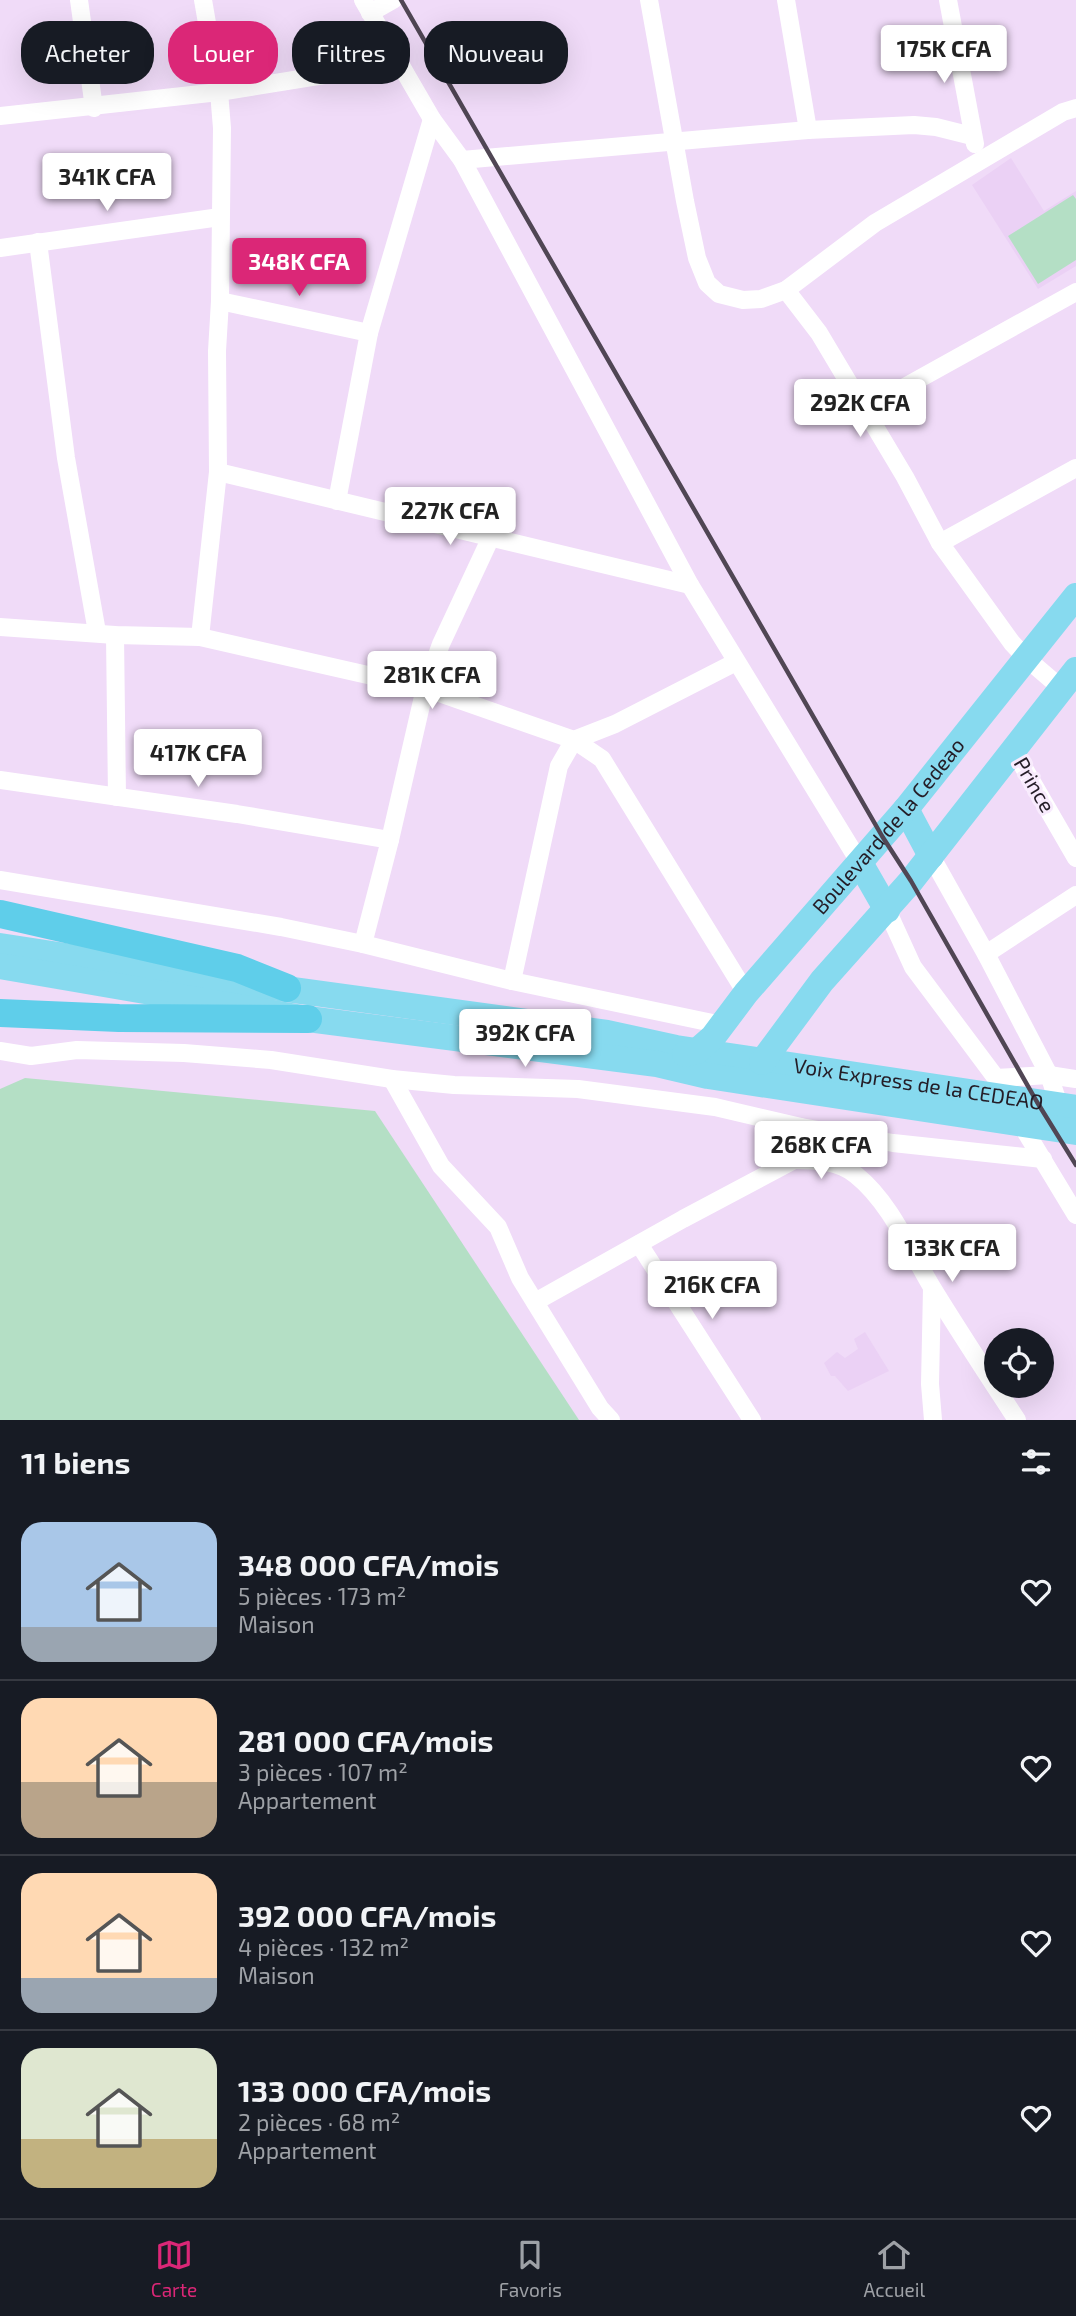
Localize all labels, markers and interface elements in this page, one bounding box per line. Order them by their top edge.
chip: Acheter [21,21,154,84]
chip: Louer [168,21,278,84]
chip: Filtres [292,21,410,84]
chip: Nouveau [424,21,568,84]
pin: 175K CFA [872,25,1016,85]
text: 175K CFA [897,34,991,62]
pin: 341K CFA [35,154,179,213]
text: 341K CFA [58,162,156,190]
pin: 348K CFA [227,238,371,298]
text: 348K CFA [248,247,350,275]
pin: 292K CFA [788,380,932,439]
text: 292K CFA [810,388,910,416]
pin: 227K CFA [378,488,522,547]
text: 227K CFA [401,496,499,524]
pin: 281K CFA [360,652,504,711]
text: 281K CFA [383,660,481,688]
pin: 417K CFA [126,730,270,789]
street label: Boulevard de la Cedeao [806,732,969,919]
text: 417K CFA [150,738,246,766]
street label: Prince [1010,752,1061,816]
pin: 392K CFA [453,1010,597,1069]
text: 392K CFA [475,1018,575,1046]
street label: Voix Express de la CEDEAO [792,1052,1045,1114]
pin: 268K CFA [749,1122,893,1181]
text: 268K CFA [771,1130,871,1158]
pin: 133K CFA [880,1224,1024,1284]
text: 133K CFA [904,1233,1000,1261]
pin: 216K CFA [640,1262,784,1321]
text: 216K CFA [664,1270,760,1298]
map controls [984,1328,1054,1398]
button: locate [984,1328,1054,1398]
icon: filters [1017,1443,1055,1481]
text: 11 biens [21,1444,130,1480]
text: 348 000 CFA/mois [238,1546,499,1582]
icon: home [77,1550,161,1634]
icon: heart [1017,1573,1055,1611]
text: 5 pièces · 173 m² [238,1582,406,1610]
text: Maison [238,1610,315,1638]
text: 281 000 CFA/mois [238,1722,493,1758]
icon: home [77,1726,161,1810]
icon: heart [1017,1749,1055,1787]
text: 3 pièces · 107 m² [238,1758,408,1786]
text: Appartement [238,1786,377,1814]
text: 392 000 CFA/mois [238,1897,496,1933]
icon: home [77,1901,161,1985]
icon: heart [1017,1924,1055,1962]
text: 4 pièces · 132 m² [238,1933,409,1961]
text: Maison [238,1961,315,1989]
text: 133 000 CFA/mois [238,2072,491,2108]
icon: home [77,2076,161,2160]
icon: heart [1017,2099,1055,2137]
text: 2 pièces · 68 m² [238,2108,400,2136]
text: Appartement [238,2136,377,2164]
tab: Carte [151,2236,197,2301]
tab: Favoris [499,2236,562,2301]
tab: Accueil [864,2236,925,2301]

